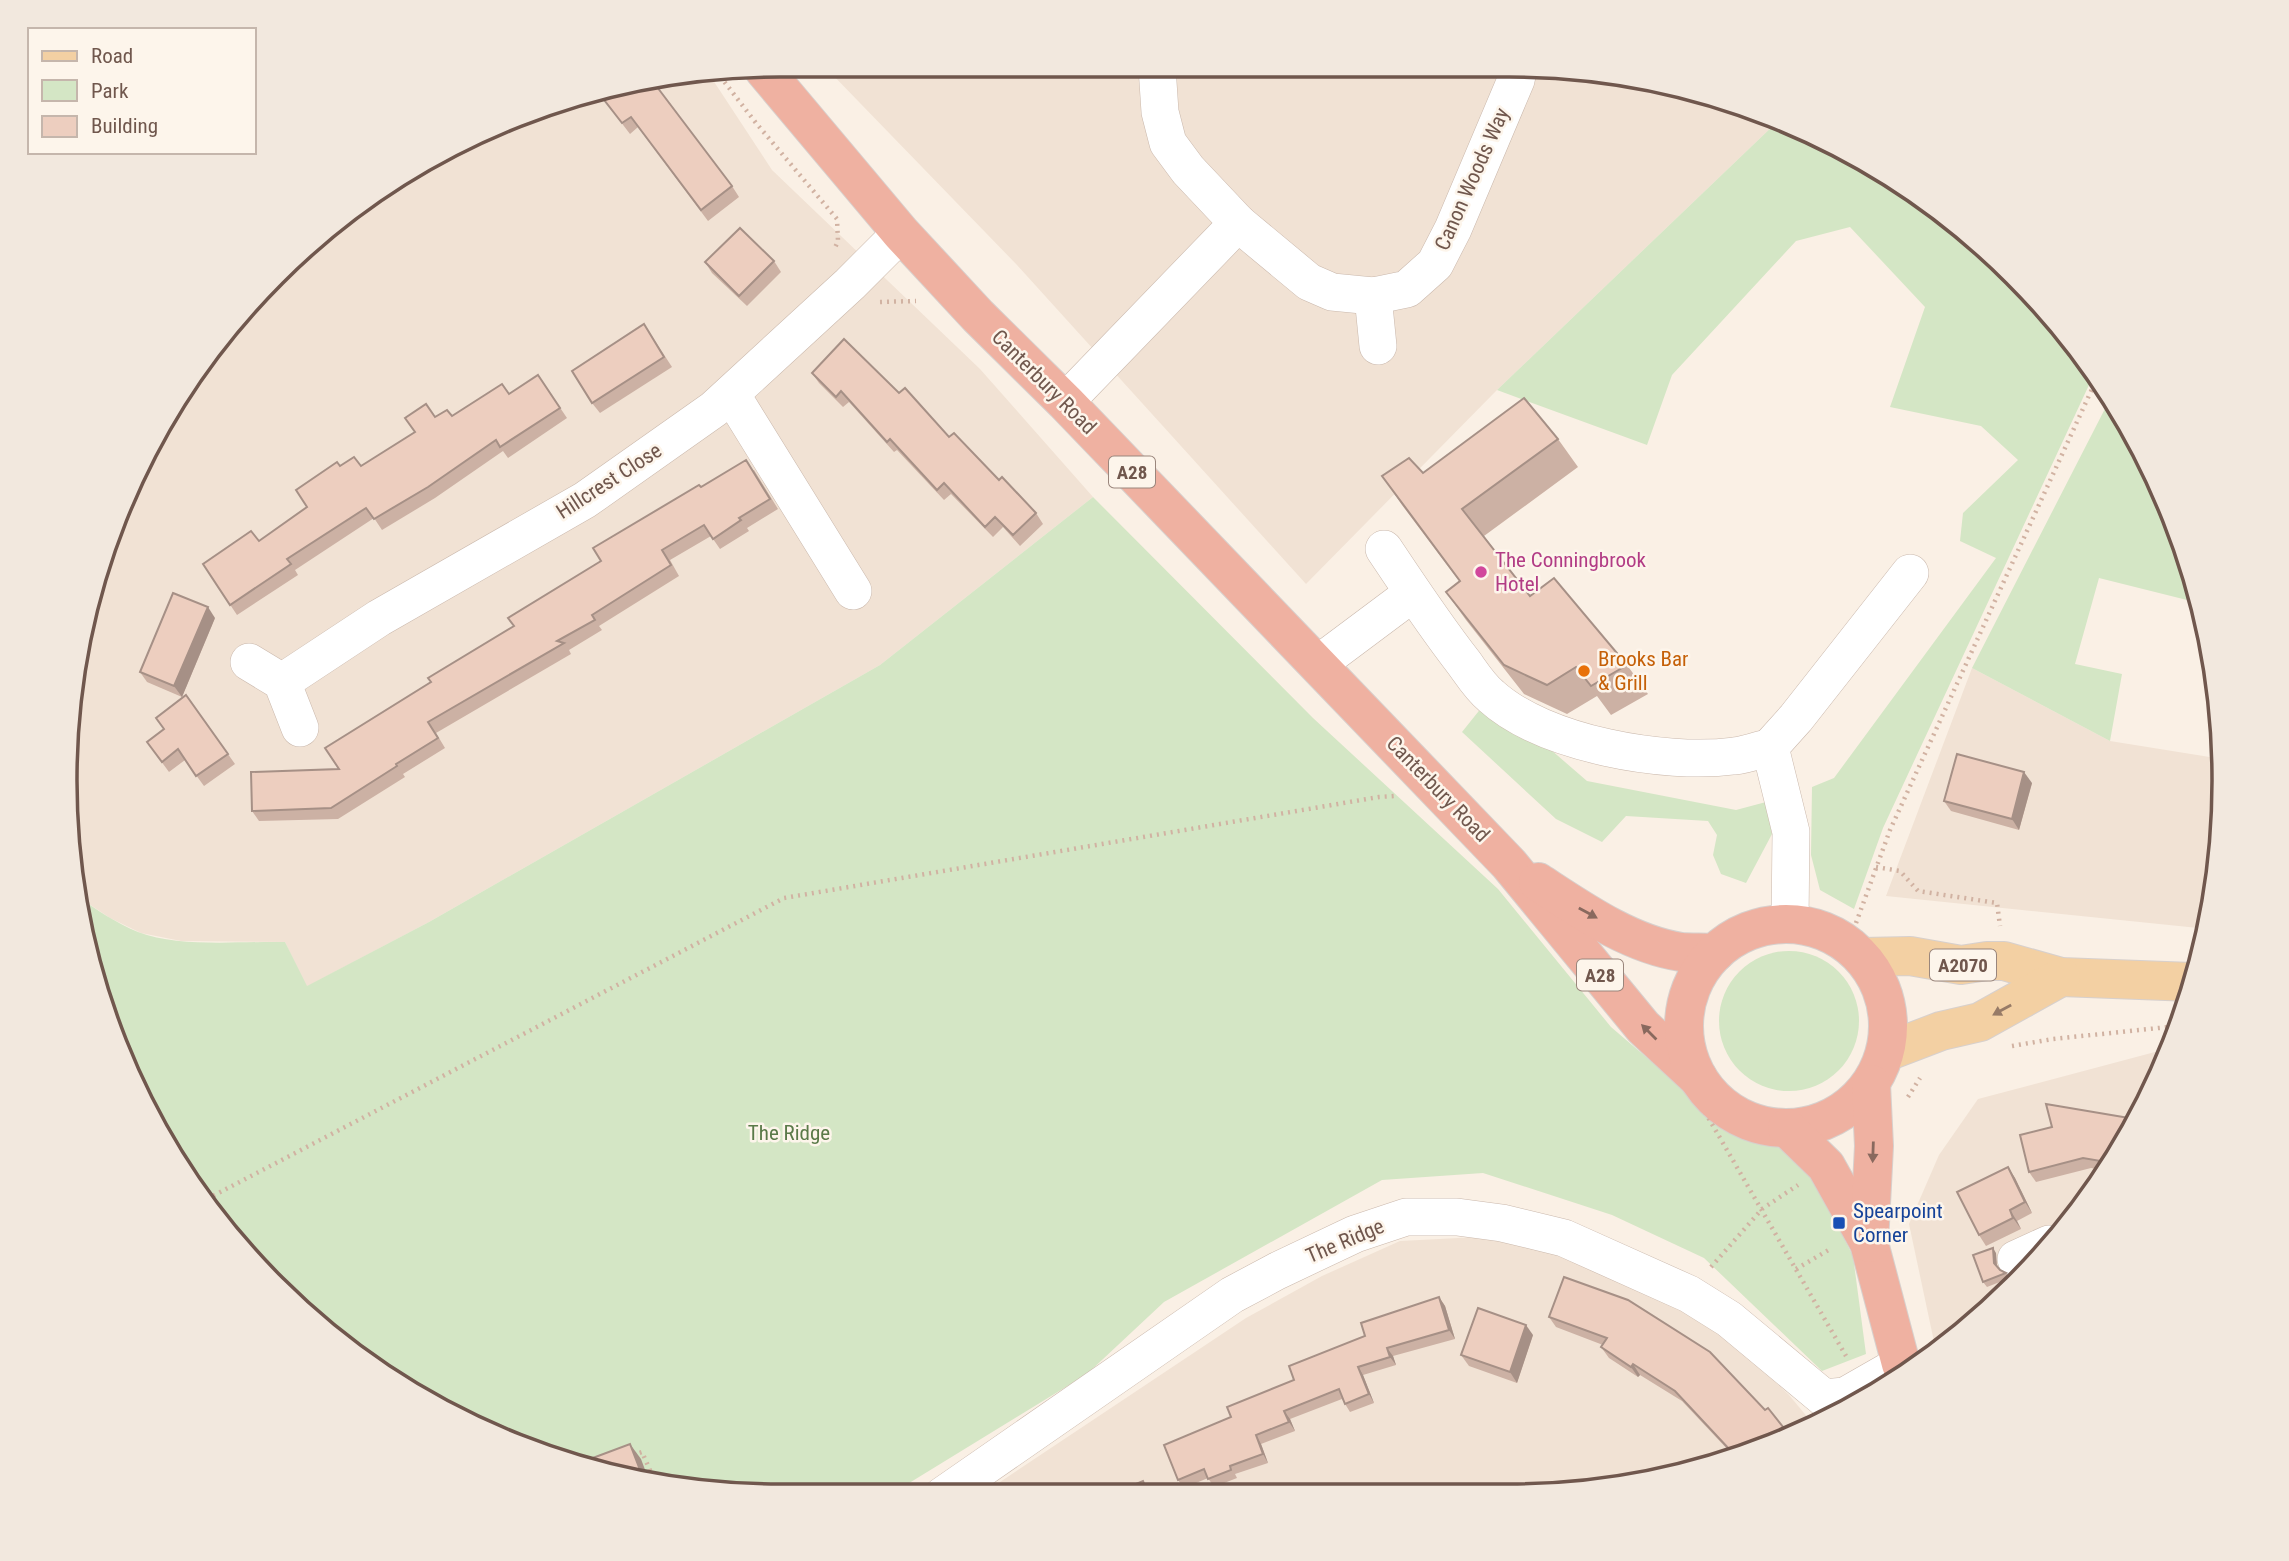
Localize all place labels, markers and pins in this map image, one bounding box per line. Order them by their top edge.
place label: The Conningbrook Hotel [1495,548,1647,596]
marker: The Conningbrook Hotel [1473,564,1489,580]
place label: Brooks Bar & Grill [1598,647,1689,695]
marker: Brooks Bar & Grill [1576,663,1592,679]
place label: Spearpoint Corner [1853,1199,1943,1247]
marker: Spearpoint Corner [1831,1215,1847,1231]

